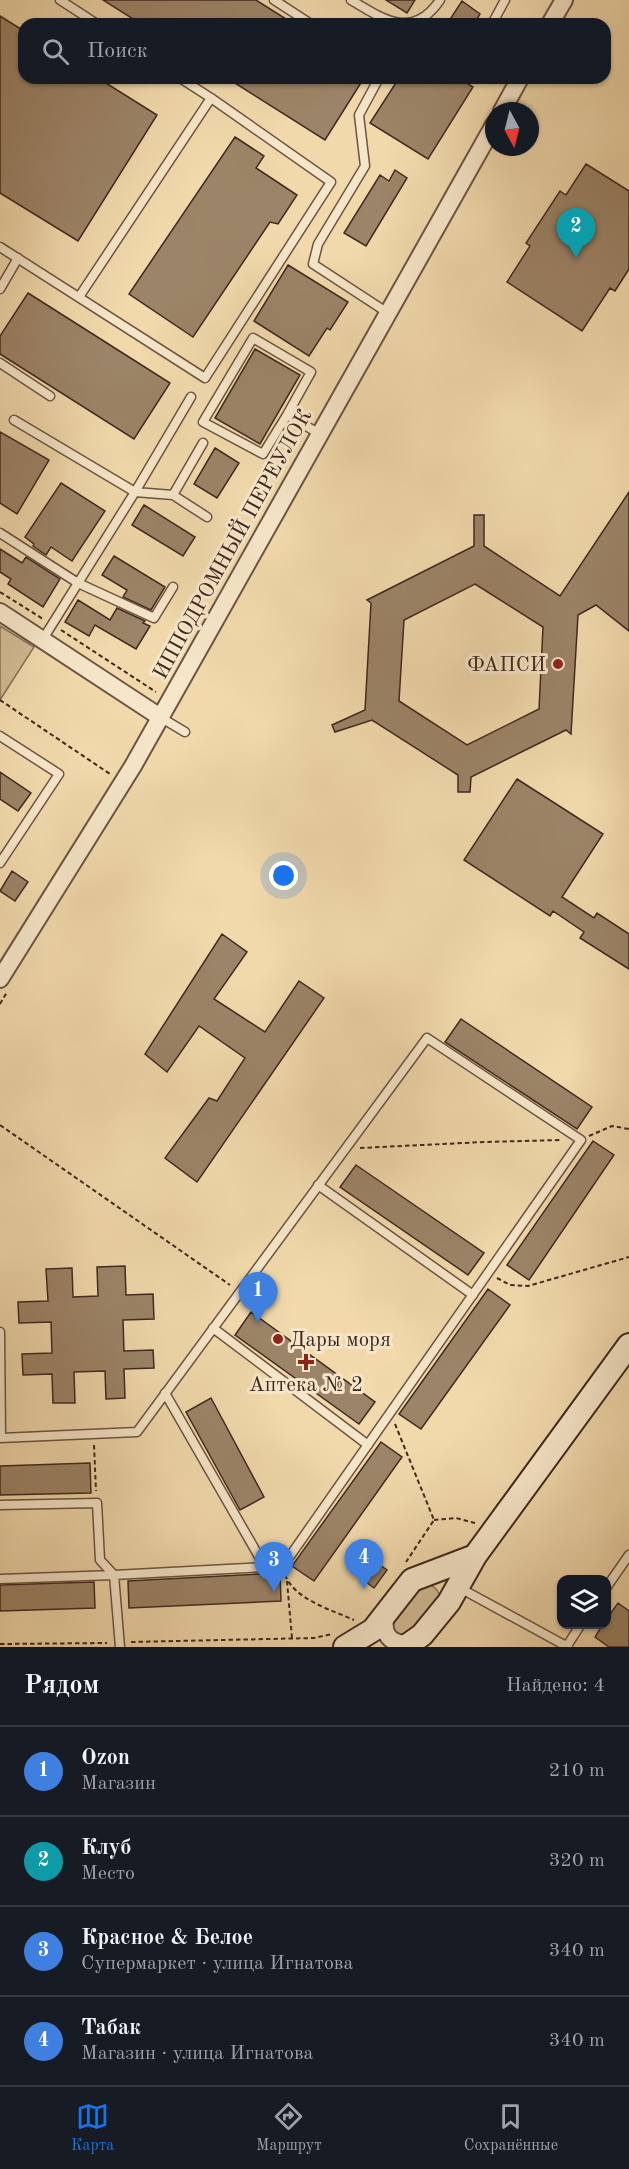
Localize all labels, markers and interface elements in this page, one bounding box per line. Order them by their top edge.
search box [18,18,611,84]
icon: search [39,35,72,68]
text: Поиск [87,40,148,62]
north arrow [485,102,539,156]
pin: 2 [556,208,596,258]
street label: ИППОДРОМНЫЙ ПЕРЕУЛОК [146,404,316,683]
place label: ФАПСИ [467,655,546,676]
marker: ФАПСИ [551,657,565,671]
your location [269,861,298,890]
pin: 1 [238,1272,278,1322]
place label: Дары моря [290,1330,391,1351]
marker: Дары моря [271,1332,285,1346]
marker: Аптека № 2 [299,1355,313,1369]
place label: Аптека № 2 [249,1375,363,1396]
pin: 4 [344,1540,384,1589]
pin: 3 [254,1542,294,1592]
map controls [557,1575,611,1629]
button: layers [557,1575,611,1629]
text: Рядом [24,1673,99,1699]
text: Найдено: 4 [506,1676,605,1696]
text: Ozon [81,1747,130,1769]
text: 1 [38,1761,49,1781]
text: 210 m [549,1761,605,1781]
text: Магазин [81,1774,156,1794]
text: Клуб [81,1837,131,1859]
text: 2 [38,1851,49,1871]
text: 320 m [549,1851,605,1871]
text: Место [81,1864,135,1884]
text: Красное & Белое [81,1927,253,1949]
text: 3 [38,1941,49,1961]
text: 340 m [549,1941,605,1961]
text: Супермаркет · улица Игнатова [81,1954,353,1974]
text: Табак [81,2017,141,2039]
text: 4 [38,2031,49,2051]
text: 340 m [549,2031,605,2051]
text: Магазин · улица Игнатова [81,2044,313,2064]
tab: Карта [71,2100,114,2156]
tab: Маршрут [256,2100,322,2156]
tab: Сохранённые [464,2100,558,2156]

